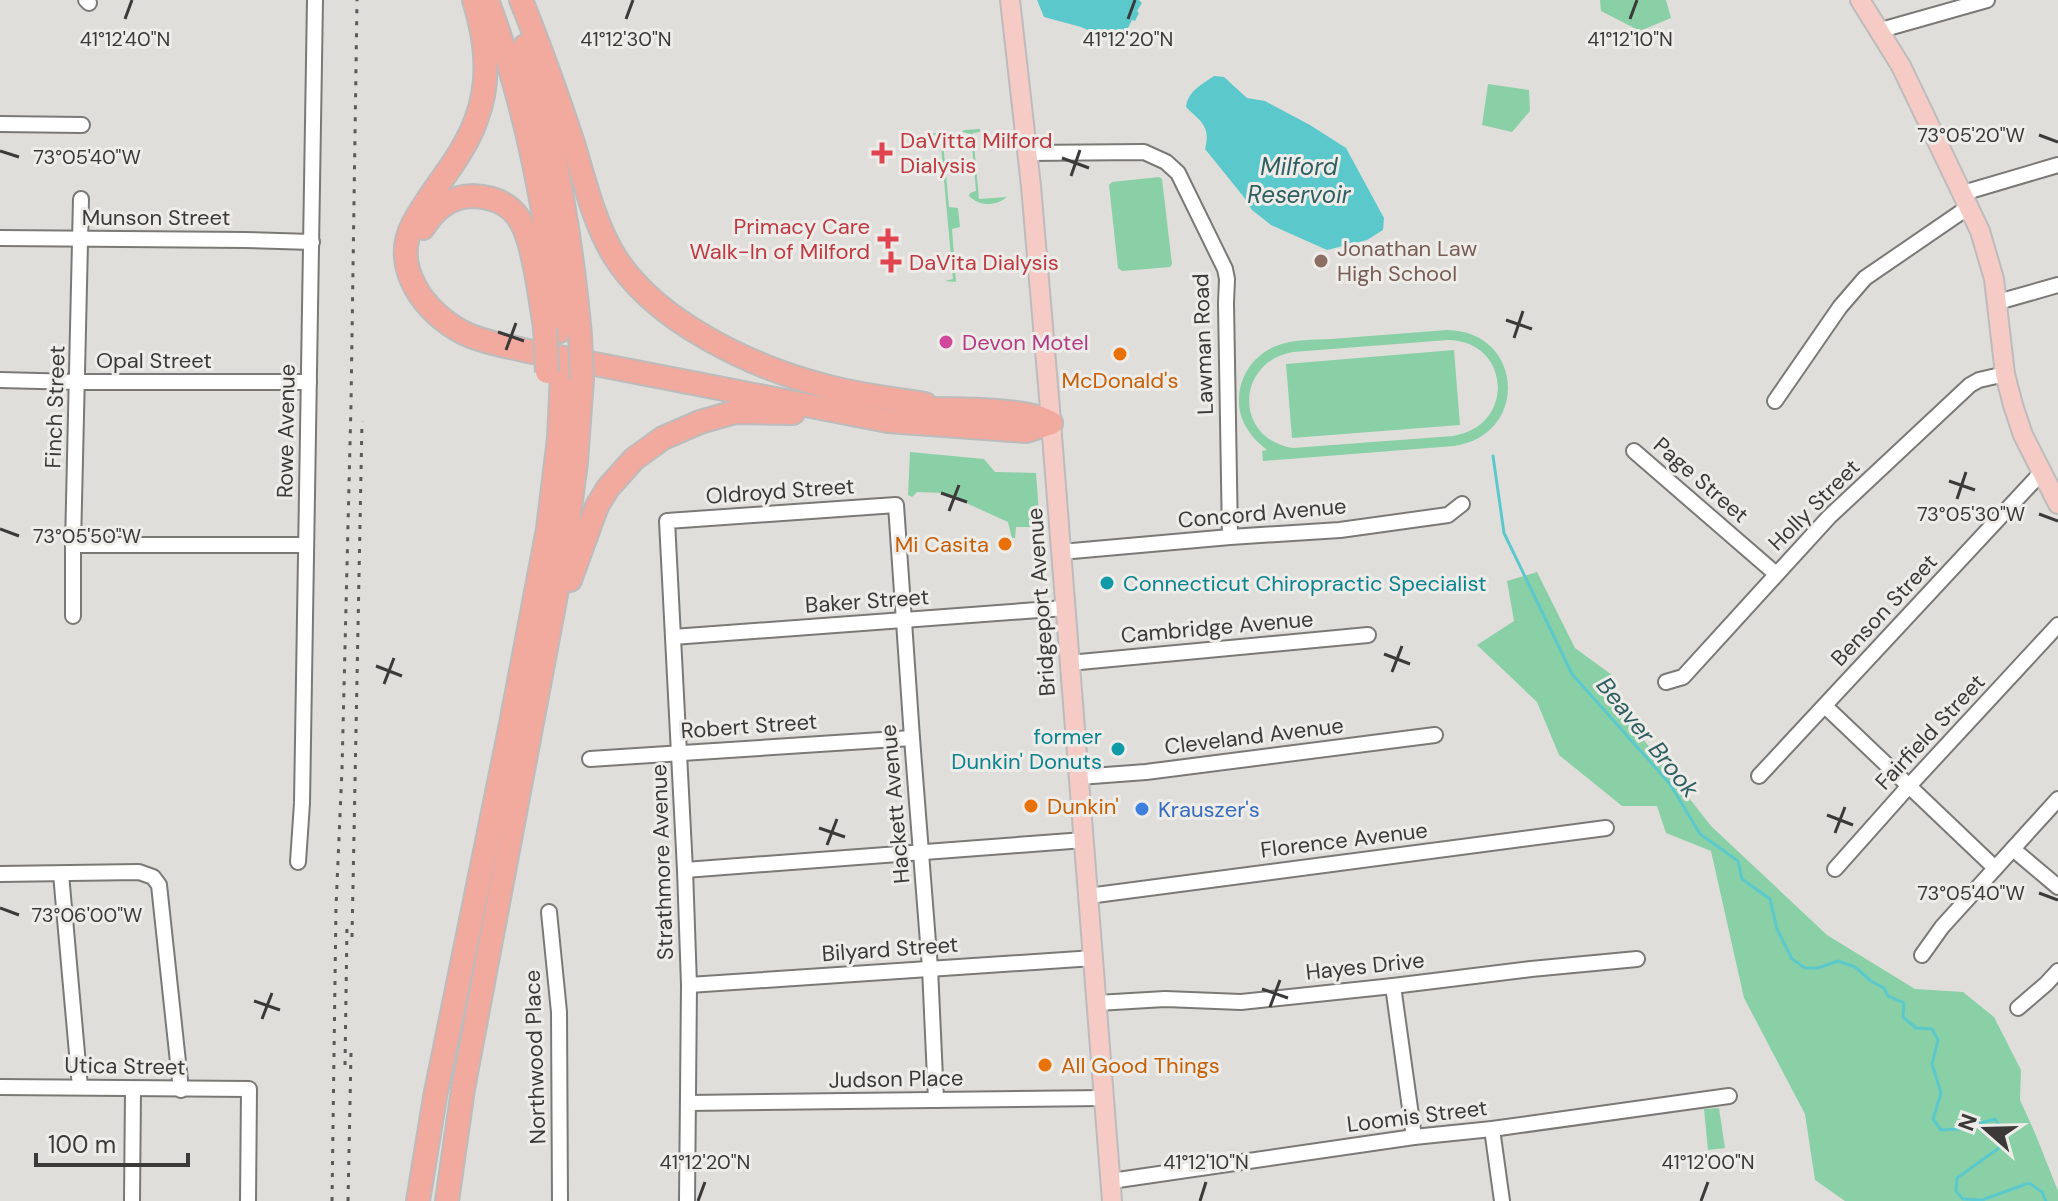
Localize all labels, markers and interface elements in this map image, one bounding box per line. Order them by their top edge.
text: 41°12'40"N [80,26,170,52]
text: 41°12'30"N [580,26,672,52]
text: 41°12'20"N [1083,26,1173,52]
text: 41°12'10"N [1587,26,1673,52]
text: 73°05'20"W [1917,122,2025,148]
place label: DaVitta Milford Dialysis [900,126,1052,180]
marker: DaVitta Milford Dialysis [871,142,893,164]
text: 73°05'40"W [33,144,141,170]
water label: Milford Reservoir [1247,151,1352,210]
street label: Munson Street [82,203,230,232]
place label: Primacy Care Walk-In of Milford [690,212,870,266]
marker: Primacy Care Walk-In of Milford [877,228,899,250]
place label: Jonathan Law High School [1337,234,1477,288]
place label: DaVita Dialysis [909,248,1059,277]
marker: DaVita Dialysis [880,251,902,273]
marker: Jonathan Law High School [1312,252,1330,270]
street label: Lawman Road [1186,273,1220,415]
place label: Devon Motel [962,328,1089,357]
marker: Devon Motel [937,333,955,351]
street label: Finch Street [38,345,72,469]
marker: McDonald's [1111,345,1129,363]
street label: Opal Street [96,346,212,375]
street label: Rowe Avenue [270,363,302,499]
place label: McDonald's [1061,366,1179,395]
street label: Page Street [1647,431,1755,529]
street label: Holly Street [1762,453,1866,557]
street label: Oldroyd Street [705,471,855,511]
street label: Concord Avenue [1176,491,1348,535]
text: 73°05'30"W [1917,501,2025,527]
street label: Bridgeport Avenue [1020,507,1062,697]
text: 73°05'50"W [33,523,141,549]
place label: Mi Casita [895,530,989,559]
marker: Mi Casita [996,535,1014,553]
street label: Benson Street [1825,548,1943,672]
place label: Connecticut Chiropractic Specialist [1123,569,1487,598]
marker: Connecticut Chiropractic Specialist [1098,574,1116,592]
street label: Baker Street [804,582,930,620]
street label: Cambridge Avenue [1119,604,1315,650]
street label: Fairfield Street [1869,668,1991,796]
water label: Beaver Brook [1590,670,1707,804]
street label: Robert Street [680,707,818,745]
street label: Cleveland Avenue [1163,711,1345,761]
place label: former Dunkin' Donuts [951,722,1102,776]
street label: Hackett Avenue [874,723,916,885]
marker: former Dunkin' Donuts [1109,740,1127,758]
street label: Strathmore Avenue [644,764,680,960]
place label: Dunkin' [1047,792,1119,821]
place label: Krauszer's [1158,795,1260,824]
marker: Dunkin' [1022,797,1040,815]
marker: Krauszer's [1133,800,1151,818]
street label: Florence Avenue [1259,815,1429,865]
text: 73°05'40"W [1917,880,2025,906]
text: 73°06'00"W [32,902,142,928]
street label: Bilyard Street [821,930,959,968]
street label: Hayes Drive [1304,945,1426,987]
street label: Northwood Place [517,969,553,1145]
street label: Utica Street [64,1050,186,1082]
place label: All Good Things [1061,1051,1220,1080]
marker: All Good Things [1036,1056,1054,1074]
street label: Judson Place [828,1063,964,1095]
north arrow [1946,1089,2026,1169]
street label: Loomis Street [1345,1093,1489,1139]
text: N [1951,1110,1984,1135]
scale bar [36,1117,188,1167]
text: 100 m [48,1129,116,1160]
text: 41°12'20"N [660,1149,750,1175]
text: 41°12'10"N [1163,1149,1249,1175]
text: 41°12'00"N [1661,1149,1755,1175]

